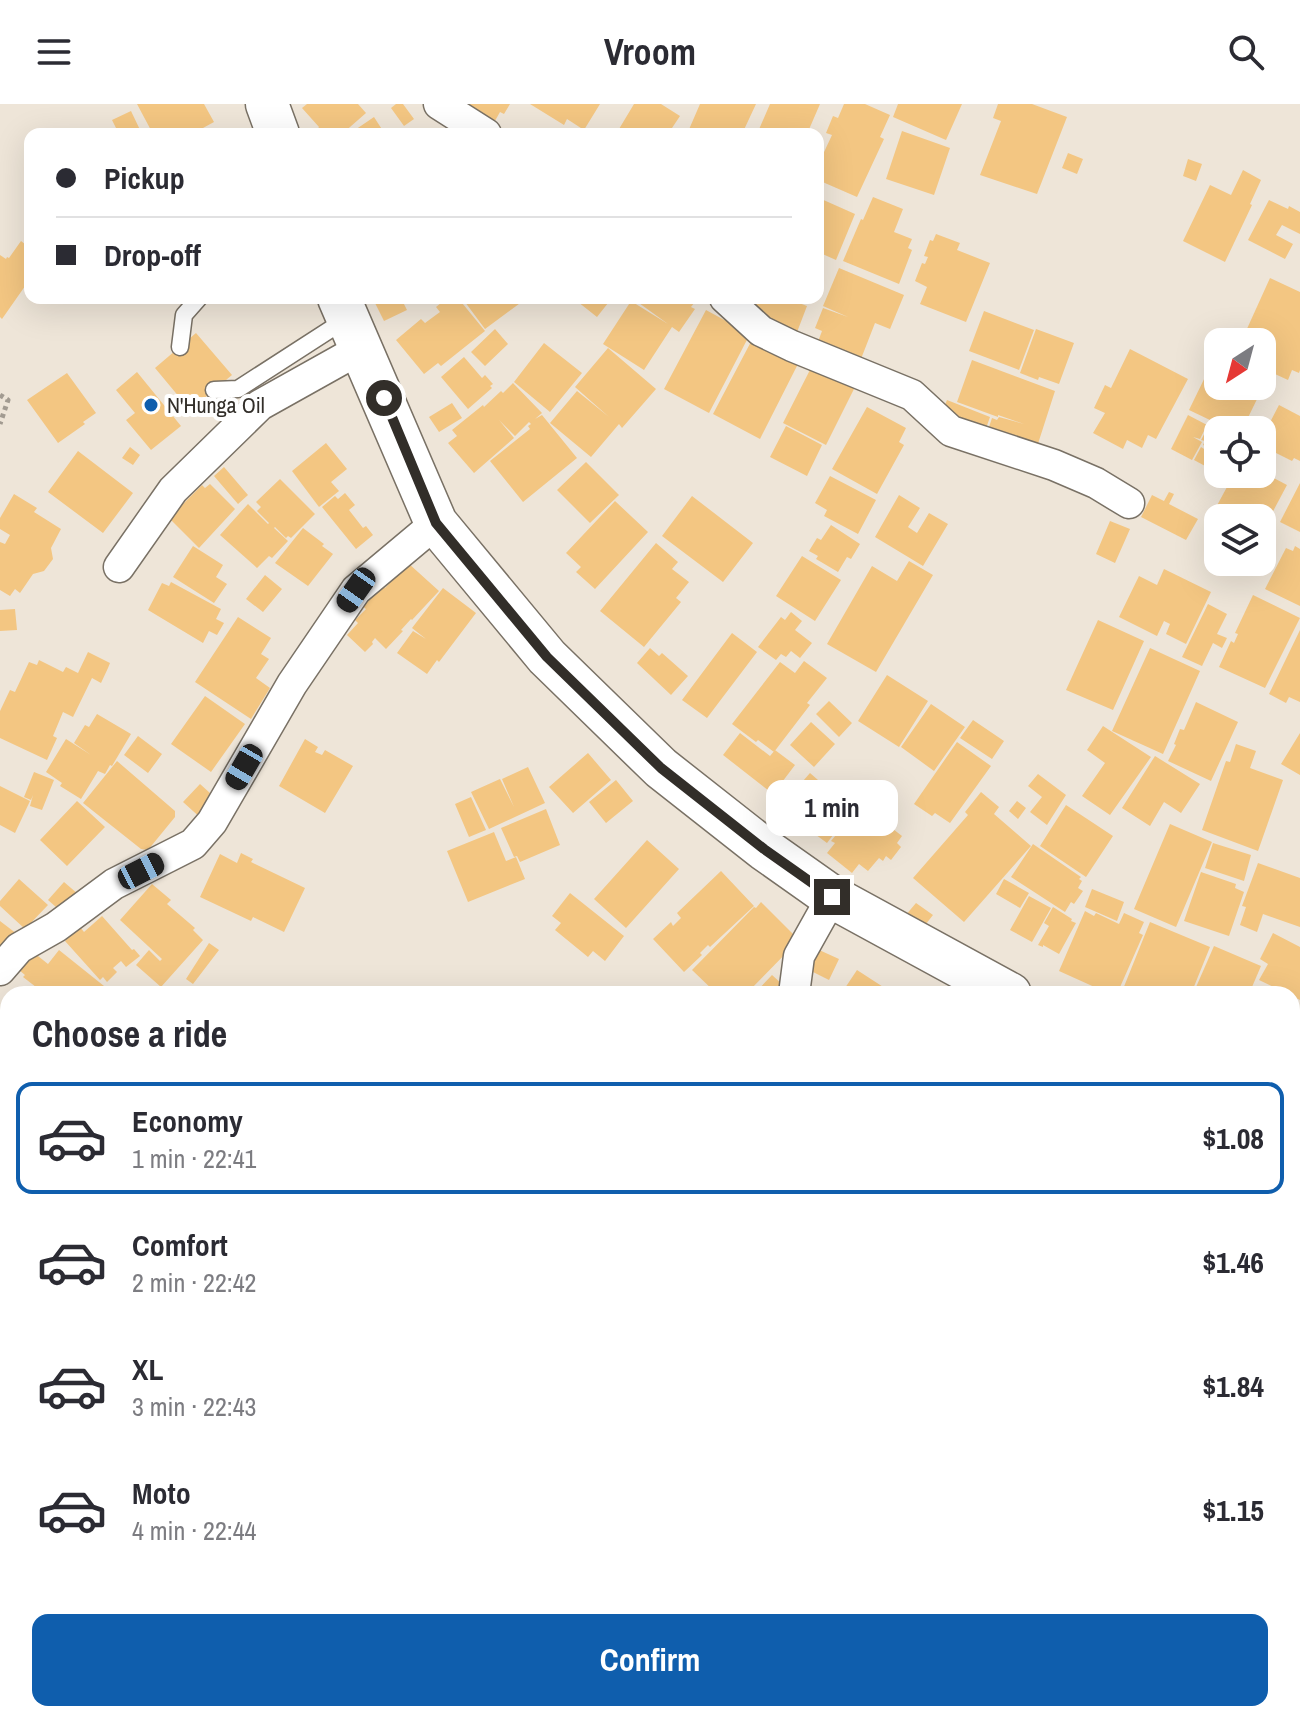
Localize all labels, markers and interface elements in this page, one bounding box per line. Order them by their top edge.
text: Vroom [604,28,696,76]
icon: menu [32,30,76,74]
icon: search [1224,30,1268,74]
text: Pickup [104,158,185,198]
text: Drop-off [104,235,201,275]
north arrow [1204,328,1276,400]
map controls [1204,328,1276,576]
route start [366,380,402,416]
place label: N'Hunga Oil [167,390,265,420]
marker: N'Hunga Oil [142,396,160,414]
button: locate [1204,416,1276,488]
button: layers [1204,504,1276,576]
car [332,563,380,617]
car [222,740,266,794]
callout: 1 min [766,781,898,837]
text: 1 min [804,790,860,825]
car [114,849,168,893]
route end [814,879,850,915]
text: Choose a ride [32,1010,227,1058]
text: Economy [132,1101,243,1141]
icon: car [36,1102,108,1174]
text: $1.08 [1202,1118,1264,1158]
text: 1 min · 22:41 [132,1141,256,1176]
text: Comfort [132,1225,228,1265]
icon: car [36,1226,108,1298]
text: $1.46 [1202,1242,1264,1282]
text: 2 min · 22:42 [132,1265,256,1300]
text: XL [132,1349,163,1389]
icon: car [36,1350,108,1422]
text: $1.84 [1202,1366,1264,1406]
text: 3 min · 22:43 [132,1389,256,1424]
text: Moto [132,1473,191,1513]
icon: car [36,1474,108,1546]
text: $1.15 [1202,1490,1264,1530]
text: 4 min · 22:44 [132,1513,256,1548]
button: Confirm [32,1614,1268,1706]

